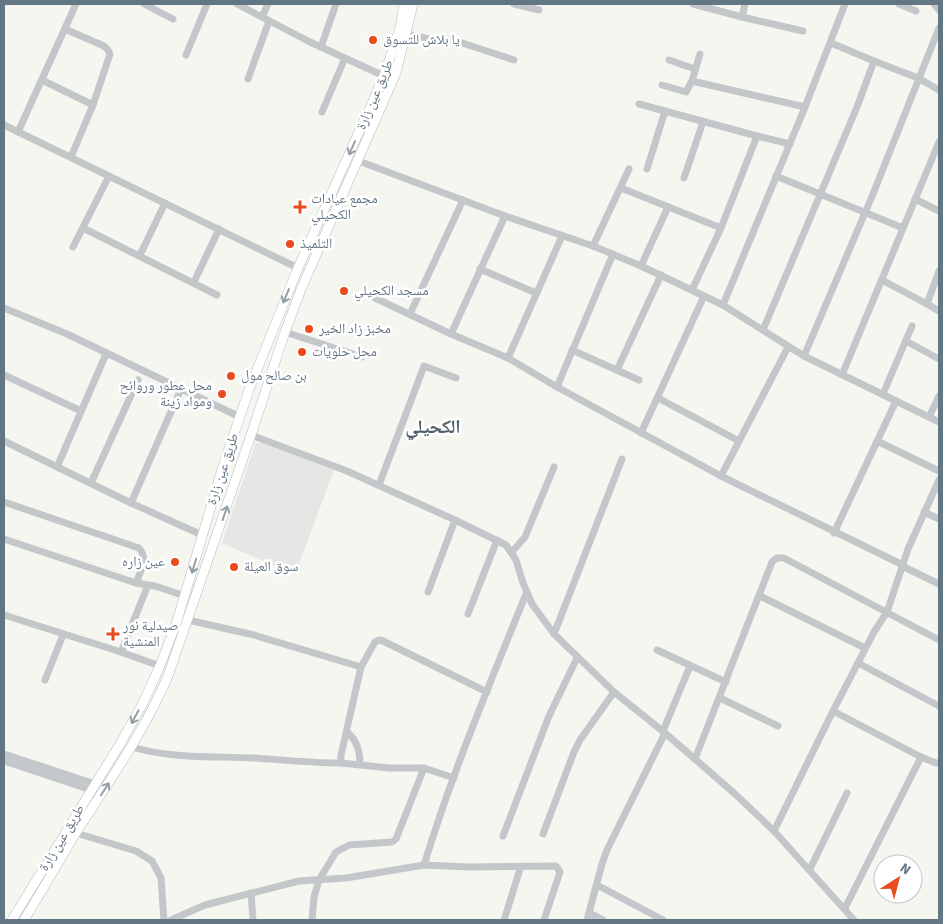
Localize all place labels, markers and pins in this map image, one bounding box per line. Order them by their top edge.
place label: يا بلاش للتسوق [383,30,460,50]
marker: يا بلاش للتسوق [367,34,379,46]
place label: مجمع عيادات الكحيلي [311,189,378,226]
marker: مجمع عيادات الكحيلي [293,200,307,214]
place label: التلميذ [300,234,332,254]
marker: التلميذ [284,238,296,250]
place label: مسجد الكحيلي [354,281,429,302]
marker: مسجد الكحيلي [338,285,350,297]
place label: مخبز زاد الخير [318,319,391,339]
marker: مخبز زاد الخير [303,323,315,335]
place label: محل حلويات [312,342,377,362]
marker: محل حلويات [296,346,308,358]
place label: بن صالح مول [241,366,307,386]
marker: بن صالح مول [225,370,237,382]
place label: محل عطور وروائح ومواد زينة [120,376,212,412]
marker: محل عطور وروائح ومواد زينة [216,388,228,400]
place label: عين زاره [122,552,165,572]
marker: عين زاره [169,556,181,568]
place label: سوق العيلة [244,557,299,577]
marker: سوق العيلة [228,561,240,573]
place label: صيدلية نور المنشية [122,616,179,652]
marker: صيدلية نور المنشية [107,628,119,640]

